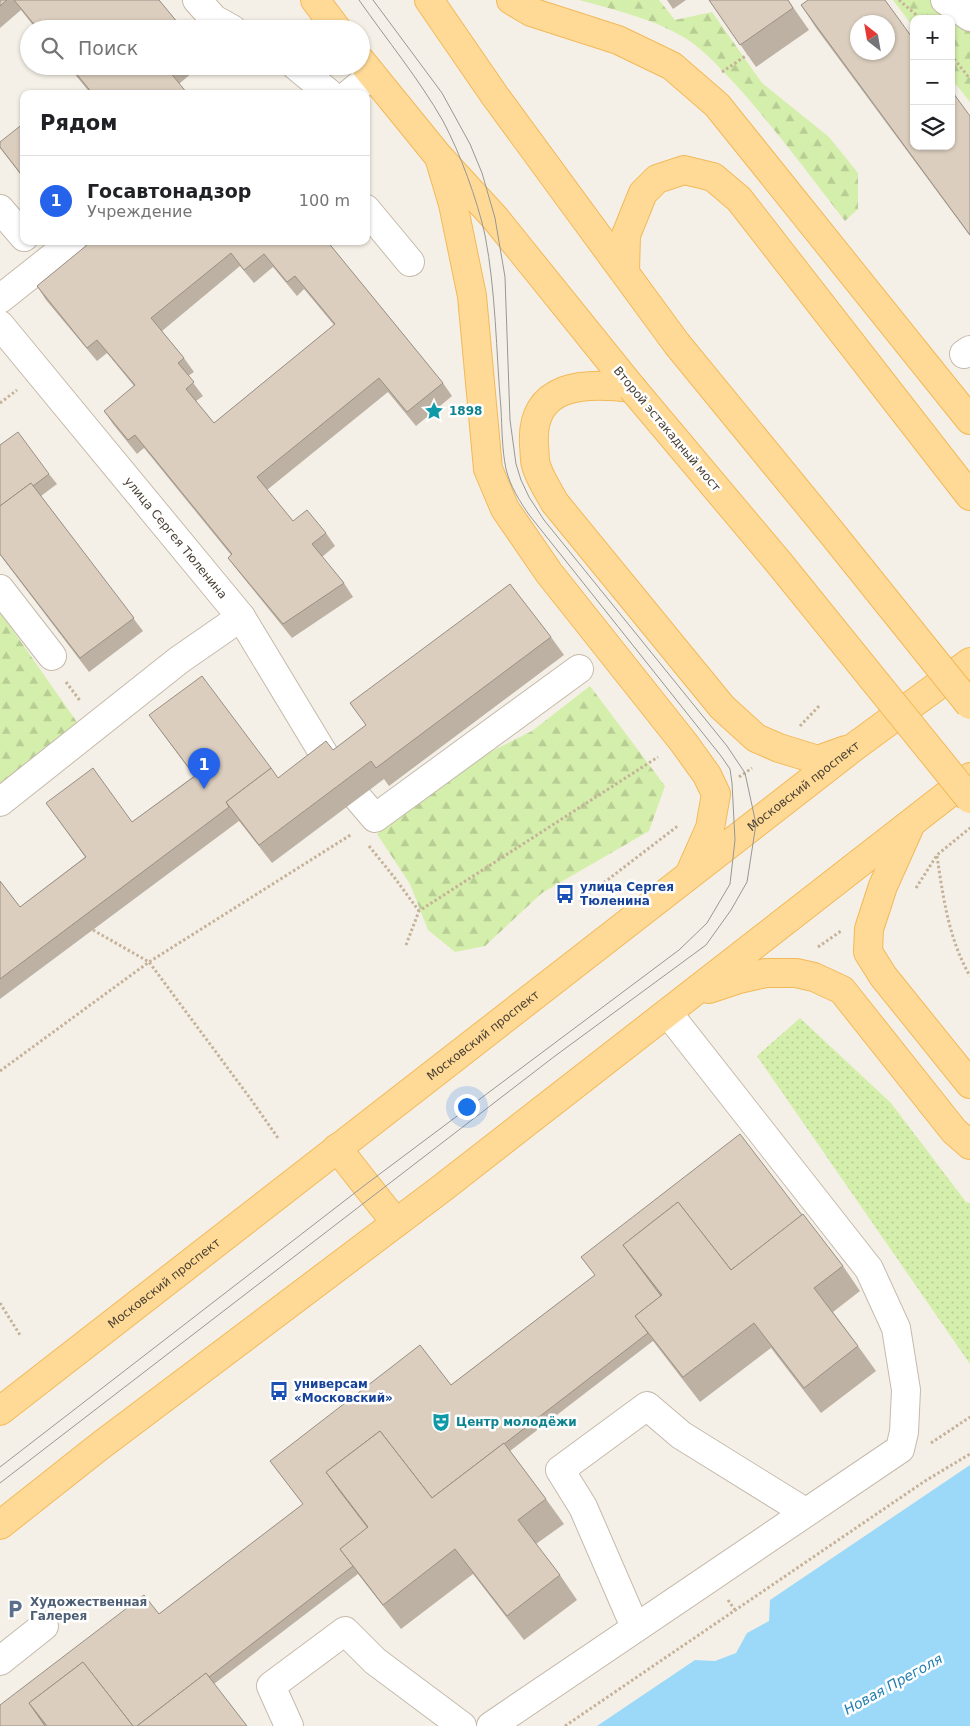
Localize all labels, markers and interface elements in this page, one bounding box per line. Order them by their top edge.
north arrow [850,15,895,60]
map controls [910,15,955,150]
button: + [910,15,955,60]
search box [20,20,370,75]
icon: search [38,34,66,62]
text: Поиск [78,37,138,59]
button: − [910,60,955,105]
button: layers [910,105,955,150]
text: Рядом [40,111,117,135]
text: Госавтонадзор [87,180,251,202]
text: 1 [50,191,62,210]
text: 100 m [299,191,350,210]
text: Учреждение [87,202,192,221]
street label: Второй эстакадный мост [611,364,723,494]
place icon: 1898 [423,400,445,422]
place label: 1898 [449,404,482,418]
street label: улица Сергея Тюленина [121,474,230,602]
street label: Московский проспект [745,738,862,834]
pin: 1 [188,748,220,789]
place label: улица Сергея Тюленина [580,880,674,908]
bus stop icon: улица Сергея Тюленина [554,883,576,905]
street label: Московский проспект [424,987,542,1083]
your location [454,1094,480,1120]
street label: Московский проспект [105,1235,223,1331]
place label: универсам «Московский» [294,1377,393,1405]
bus stop icon: универсам «Московский» [268,1380,290,1402]
theatre icon: Центр молодёжи [430,1411,452,1433]
place label: Центр молодёжи [456,1415,577,1429]
place label: Художественная Галерея [30,1595,147,1623]
parking icon: Художественная Галерея [4,1598,26,1620]
water label: Новая Преголя [841,1650,945,1718]

